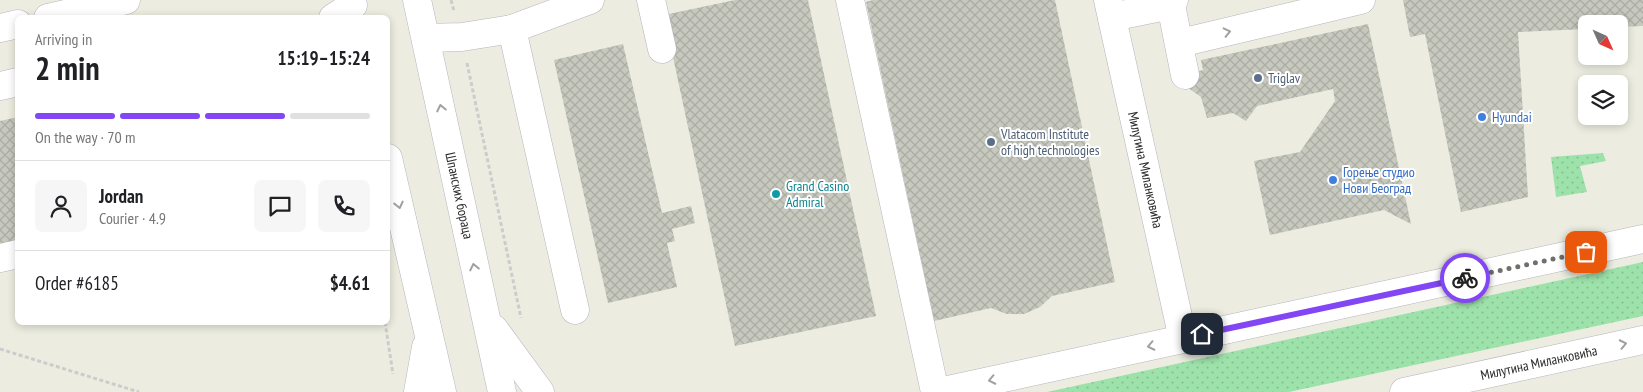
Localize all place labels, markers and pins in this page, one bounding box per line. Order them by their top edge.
place label: Triglav [1268,69,1301,87]
marker: Triglav [1252,72,1264,84]
place label: Hyundai [1492,108,1532,126]
marker: Hyundai [1476,111,1488,123]
place label: Vlatacom Institute of high technologies [1000,125,1100,159]
marker: Vlatacom Institute of high technologies [985,136,997,148]
place label: Горење студио Нови Београд [1343,163,1415,197]
marker: Горење студио Нови Београд [1327,174,1339,186]
place label: Grand Casino Admiral [786,177,849,211]
marker: Grand Casino Admiral [770,188,782,200]
pin [1565,231,1607,273]
pin [1181,313,1223,355]

